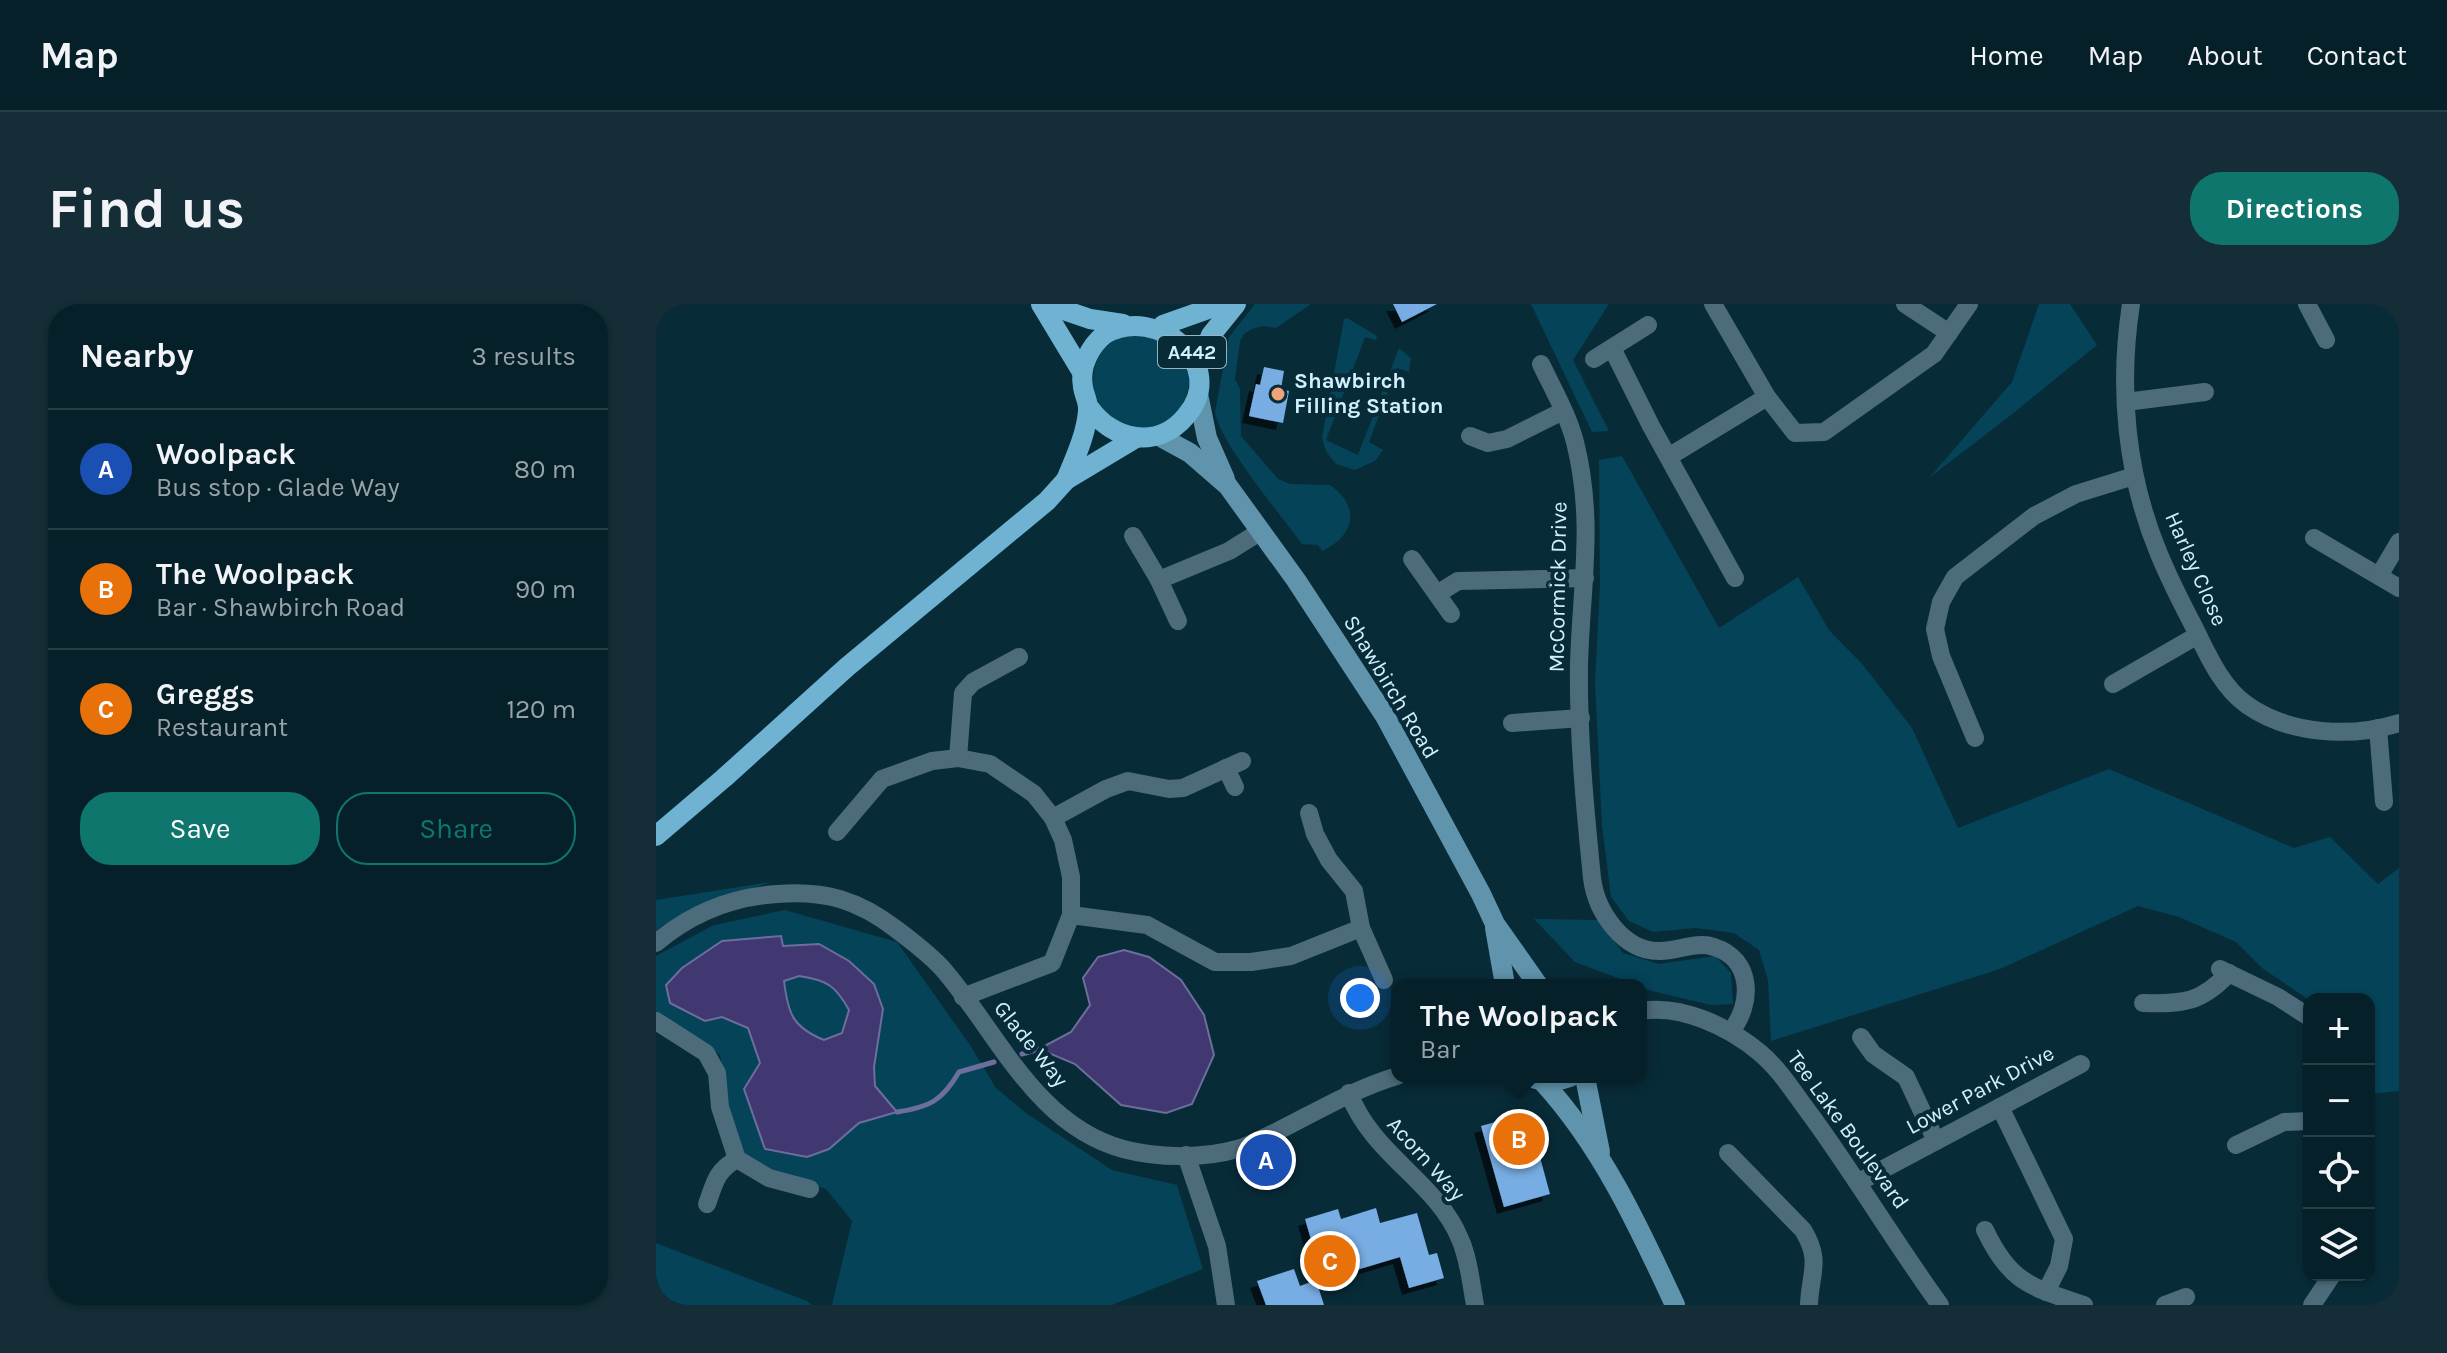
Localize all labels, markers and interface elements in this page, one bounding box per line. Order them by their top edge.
text: Map [40,33,119,78]
text: Home [1969,39,2044,72]
text: Map [2088,39,2143,72]
text: About [2187,39,2263,72]
text: Contact [2307,39,2407,72]
button: Directions [2190,172,2399,245]
text: Find us [48,176,245,241]
text: Nearby [80,336,194,376]
road number: A442 [1158,336,1226,368]
text: 3 results [472,341,576,372]
place label: Shawbirch Filling Station [1294,368,1444,419]
marker: Shawbirch Filling Station [1269,385,1287,403]
text: Woolpack [156,436,296,472]
text: A [98,454,114,485]
text: 80 m [514,454,576,485]
text: Bus stop · Glade Way [156,472,400,503]
street label: McCormick Drive [1544,501,1572,673]
street label: Harley Close [2159,508,2233,630]
text: The Woolpack [156,556,354,592]
text: B [98,574,114,605]
text: 90 m [515,574,576,605]
text: Bar · Shawbirch Road [156,592,405,623]
street label: Shawbirch Road [1338,611,1444,763]
text: Greggs [156,676,255,712]
text: C [98,694,114,725]
text: 120 m [506,694,576,725]
text: Restaurant [156,712,288,743]
button: Save [80,792,320,865]
button: Share [336,792,576,865]
your location [1340,978,1380,1018]
popup [1391,979,1647,1083]
map controls [2303,993,2375,1281]
button: + [2303,993,2375,1065]
street label: Glade Way [988,996,1074,1092]
text: The Woolpack [1420,998,1618,1034]
text: Bar [1420,1034,1460,1065]
street label: Lower Park Drive [1902,1040,2058,1140]
street label: Tee Lake Boulevard [1782,1046,1914,1214]
button: − [2303,1065,2375,1137]
pin: B [1493,1109,1545,1169]
street label: Acorn Way [1382,1112,1470,1206]
pin: A [1240,1130,1292,1190]
button: locate [2303,1137,2375,1209]
button: layers [2303,1209,2375,1281]
pin: C [1304,1231,1356,1291]

